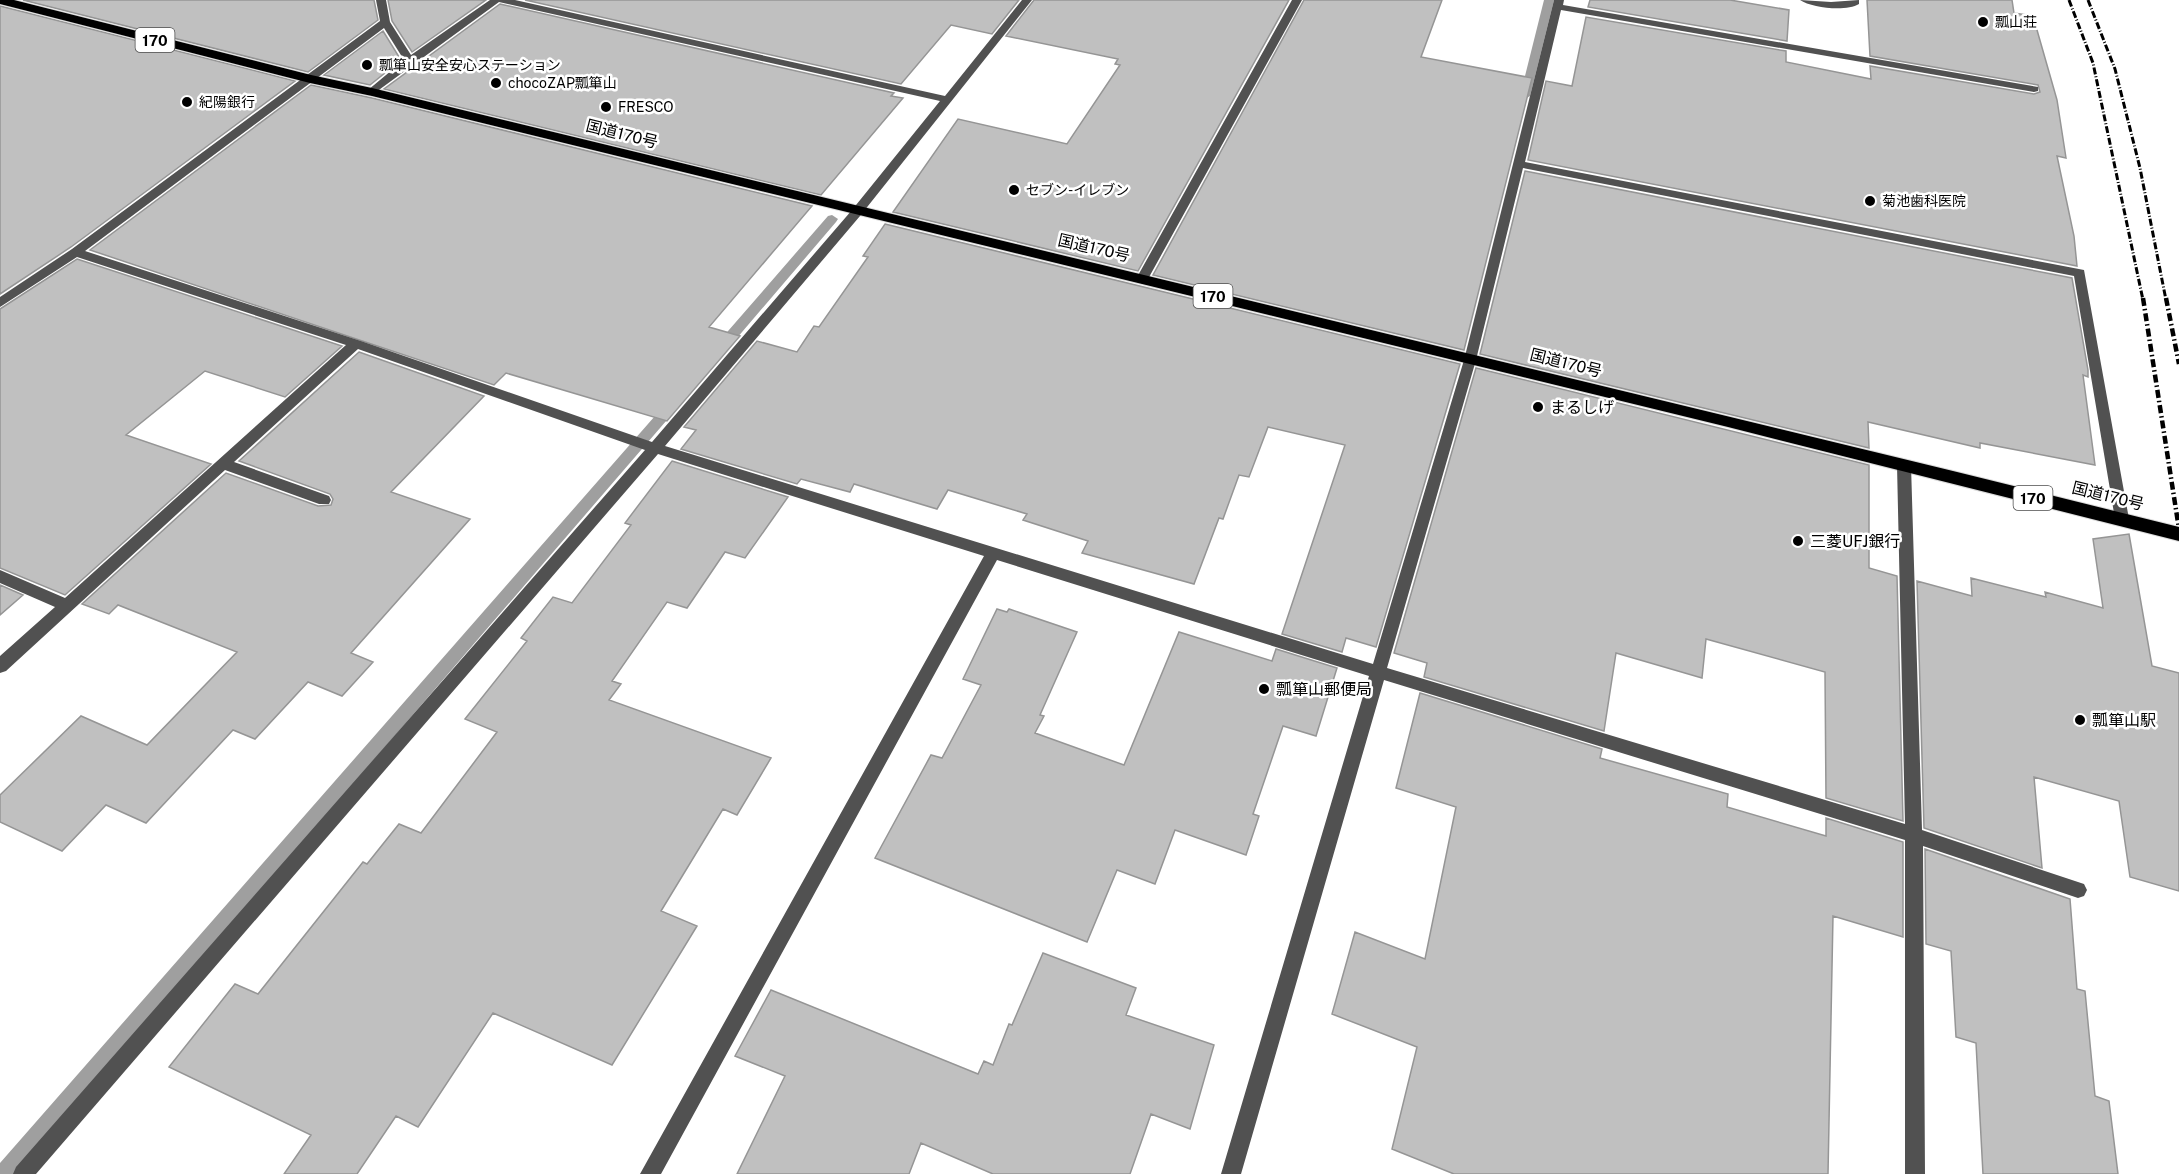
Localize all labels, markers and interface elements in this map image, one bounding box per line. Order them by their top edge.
place label: 瓢山荘 [1995,14,2037,30]
marker: 瓢山荘 [1976,15,1990,29]
road number: 170 [136,28,174,52]
place label: 瓢箪山安全安心ステーション [379,57,561,73]
marker: 瓢箪山安全安心ステーション [360,58,374,72]
place label: chocoZAP瓢箪山 [508,75,617,91]
marker: chocoZAP瓢箪山 [489,76,503,90]
place label: 紀陽銀行 [199,94,255,110]
marker: 紀陽銀行 [180,95,194,109]
place label: FRESCO [618,99,674,115]
marker: FRESCO [599,100,613,114]
street label: 国道170号 [584,116,660,152]
place label: セブン-イレブン [1026,182,1129,198]
marker: セブン-イレブン [1007,183,1021,197]
place label: 菊池歯科医院 [1882,193,1966,209]
marker: 菊池歯科医院 [1863,194,1877,208]
street label: 国道170号 [1056,230,1132,266]
road number: 170 [1194,284,1232,308]
street label: 国道170号 [1528,345,1604,381]
place label: まるしげ [1550,398,1614,417]
marker: まるしげ [1531,400,1545,414]
street label: 国道170号 [2070,478,2146,514]
road number: 170 [2014,486,2052,510]
place label: 三菱UFJ銀行 [1810,532,1900,551]
marker: 三菱UFJ銀行 [1791,534,1805,548]
place label: 瓢箪山郵便局 [1276,680,1372,699]
marker: 瓢箪山郵便局 [1257,682,1271,696]
place label: 瓢箪山駅 [2092,711,2156,730]
marker: 瓢箪山駅 [2073,713,2087,727]

